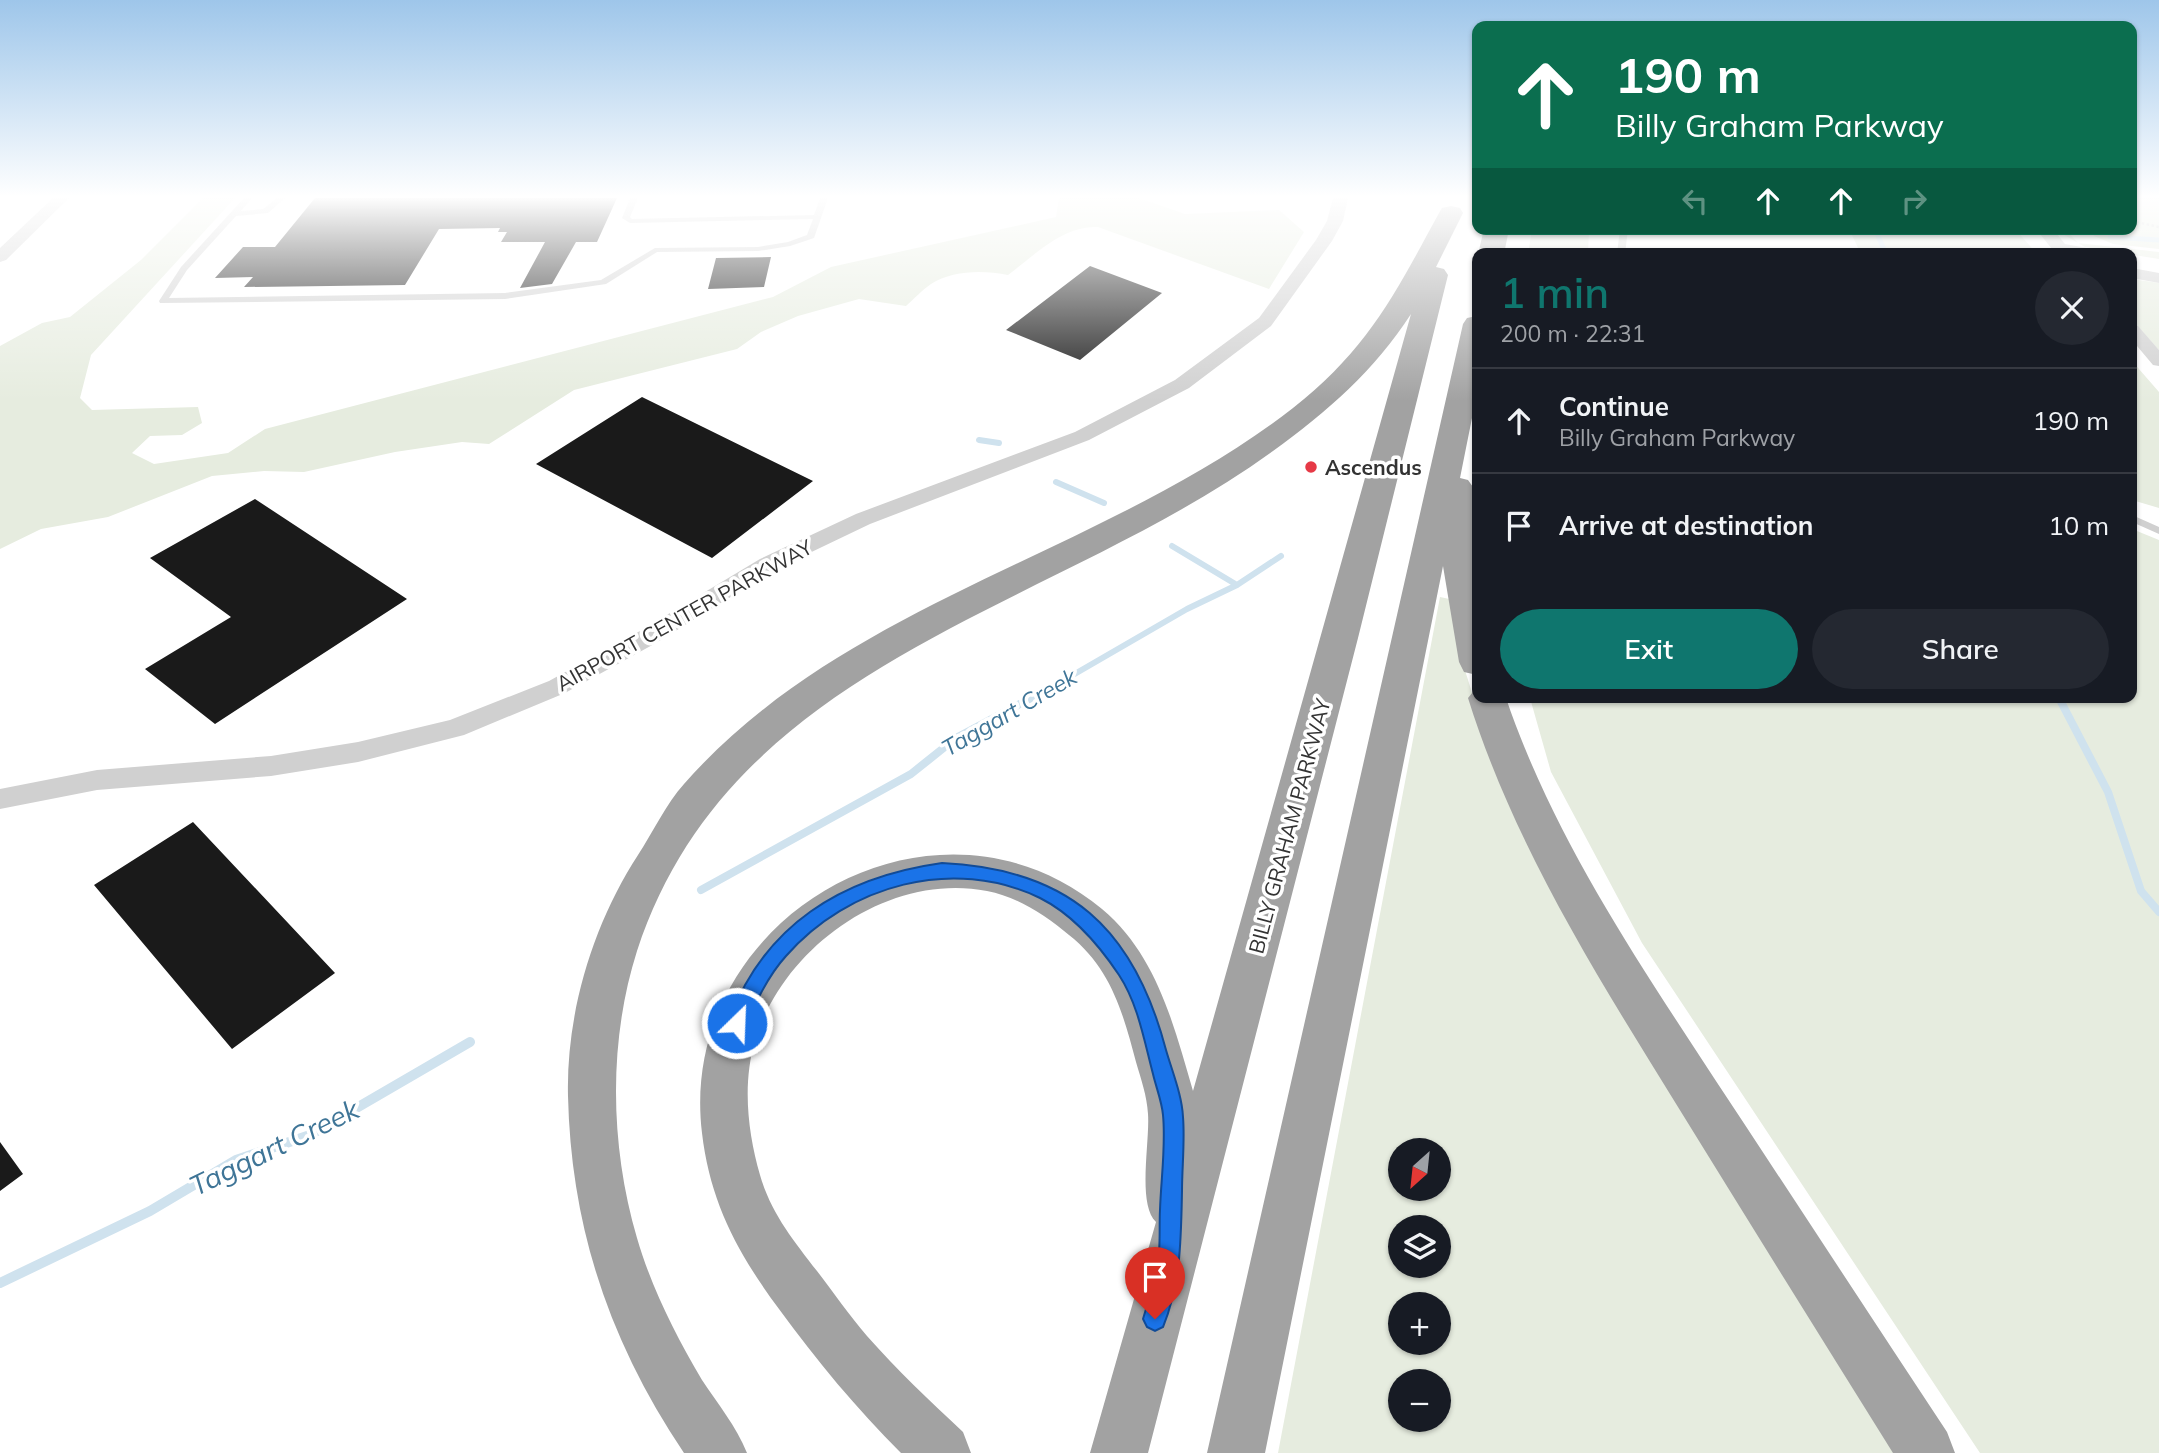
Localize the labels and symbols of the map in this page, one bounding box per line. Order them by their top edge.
place label: Ascendus [1325,454,1422,480]
marker: Ascendus [1303,459,1319,475]
street label: AIRPORT CENTER PARKWAY [551,533,817,696]
water label: Taggart Creek [936,661,1083,762]
street label: BILLY GRAHAM PARKWAY [1242,696,1336,956]
position arrow [700,986,774,1060]
water label: Taggart Creek [184,1090,366,1203]
north arrow [1388,1138,1451,1200]
pin [1125,1247,1185,1319]

